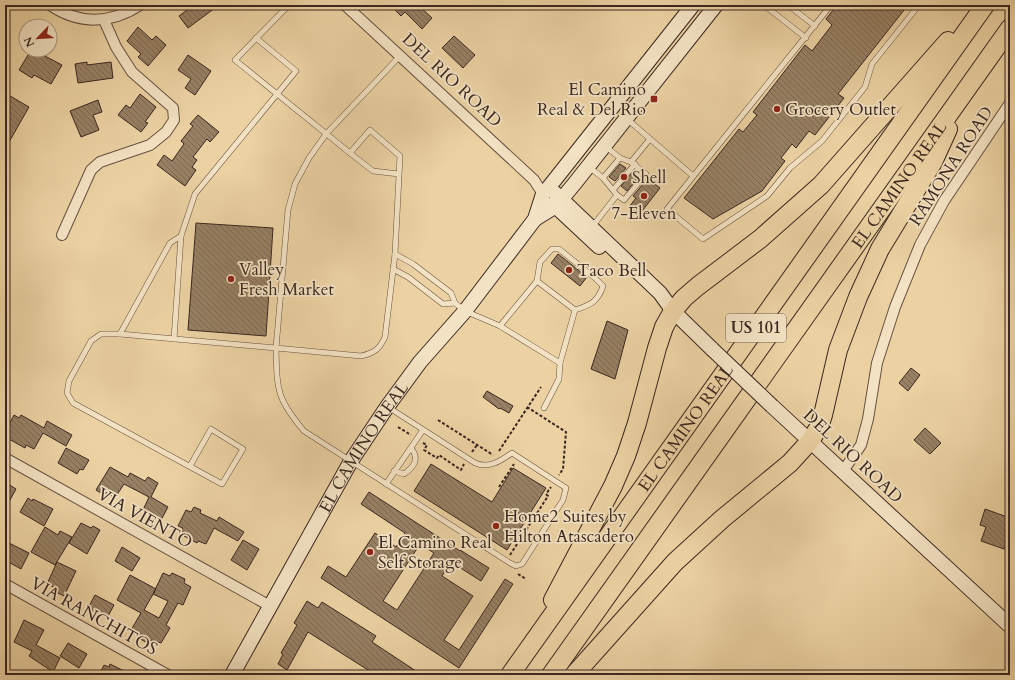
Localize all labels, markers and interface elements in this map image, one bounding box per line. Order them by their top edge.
north arrow [18,18,58,58]
street label: DEL RIO ROAD [397,28,507,132]
text: N [20,34,38,50]
place label: El Camino Real & Del Rio [537,78,646,121]
marker: El Camino Real & Del Rio [649,94,659,104]
place label: Grocery Outlet [785,98,897,121]
street label: RAMONA ROAD [904,102,998,230]
marker: Grocery Outlet [772,104,782,114]
street label: EL CAMINO REAL [846,116,952,253]
place label: Shell [632,166,667,189]
marker: Shell [619,172,629,182]
marker: 7-Eleven [639,191,649,201]
place label: 7-Eleven [612,202,677,225]
place label: Valley Fresh Market [239,258,335,301]
place label: Taco Bell [577,259,647,282]
marker: Taco Bell [564,265,574,275]
marker: Valley Fresh Market [226,274,236,284]
road number: US 101 [726,314,786,342]
street label: EL CAMINO REAL [632,359,739,496]
street label: EL CAMINO REAL [313,377,414,517]
street label: DEL RIO ROAD [798,404,908,508]
street label: VIA VIENTO [93,482,197,554]
place label: Home2 Suites by Hilton Atascadero [504,505,634,548]
marker: Home2 Suites by Hilton Atascadero [491,521,501,531]
place label: El Camino Real Self Storage [378,531,492,574]
marker: El Camino Real Self Storage [365,547,375,557]
street label: VIA RANCHITOS [26,572,162,660]

